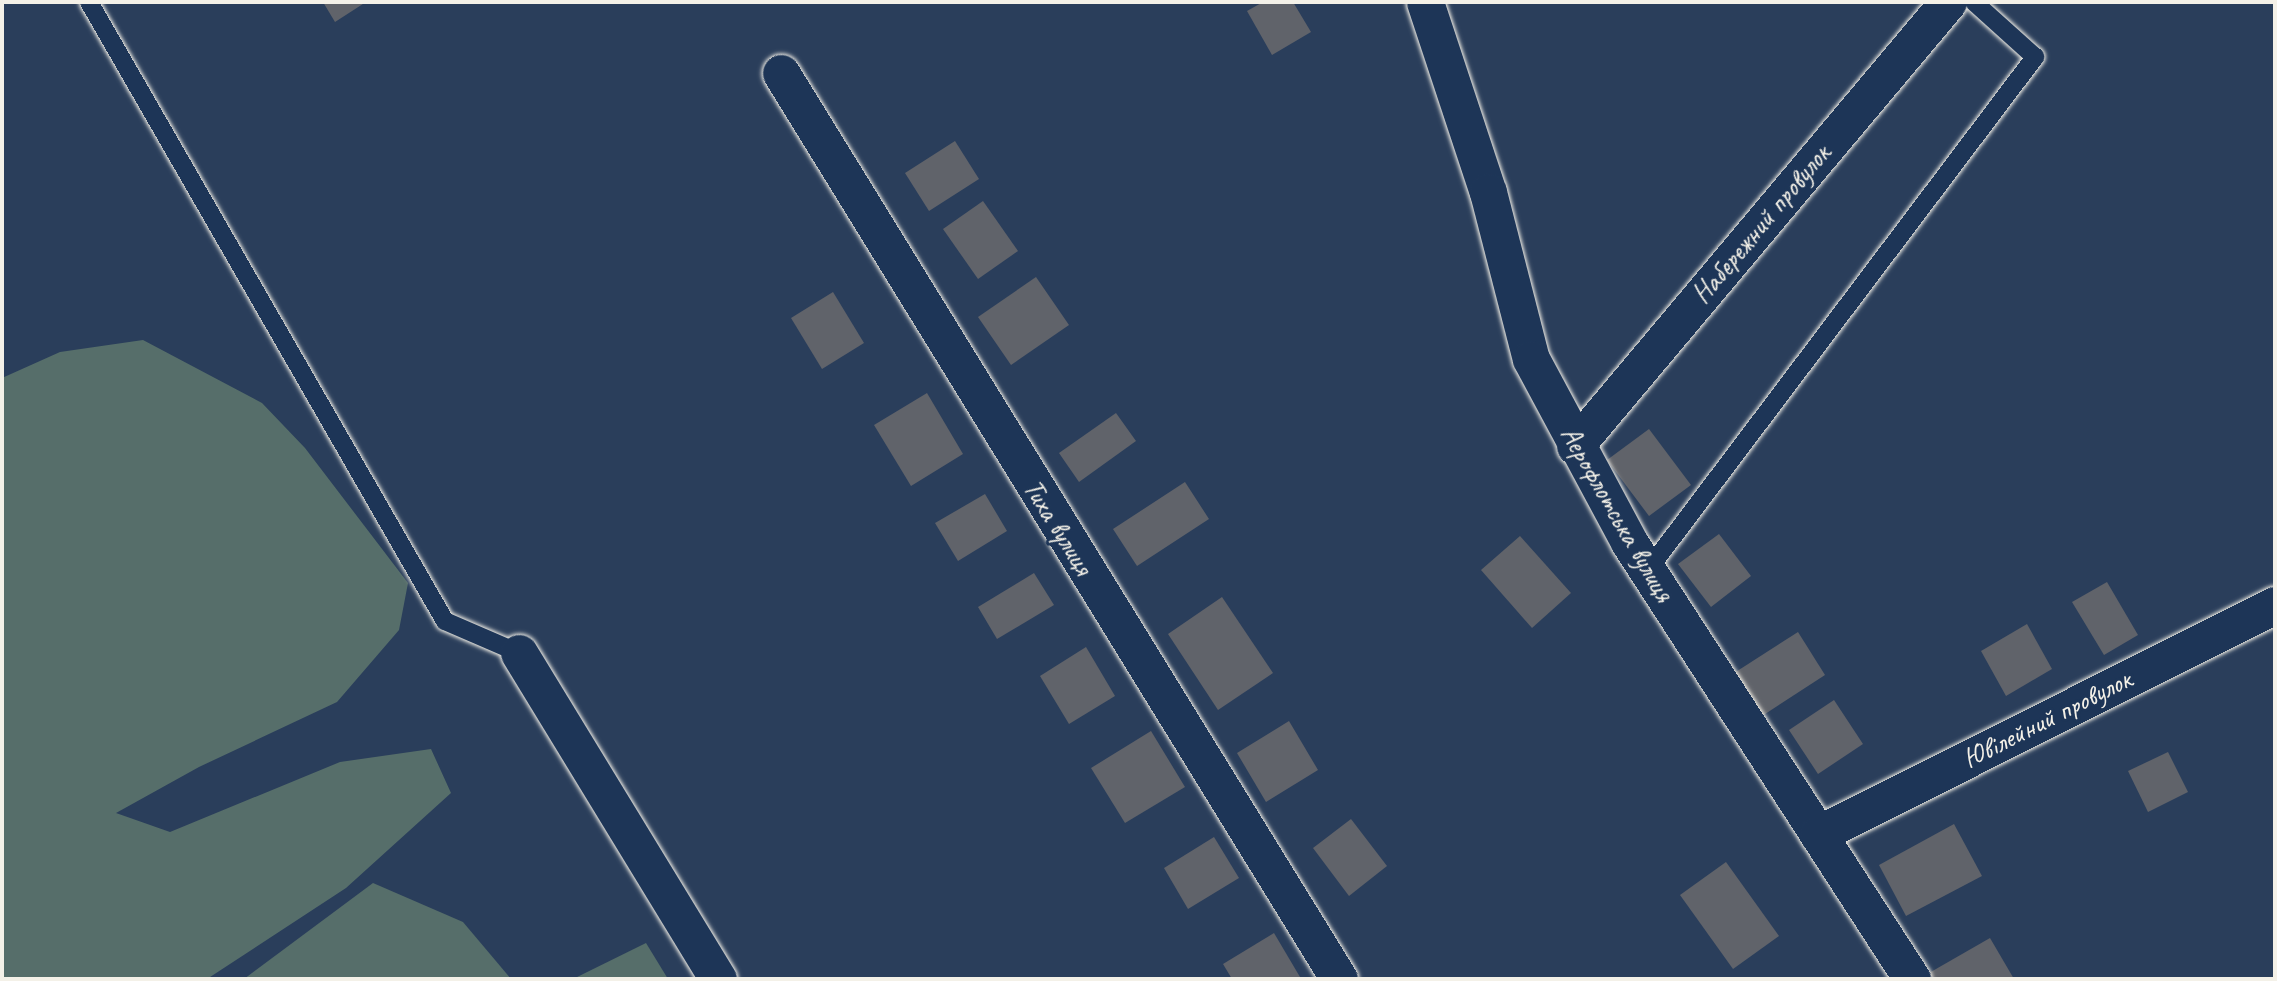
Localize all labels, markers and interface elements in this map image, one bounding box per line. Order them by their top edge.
street label: Набережний провулок [1685,138,1837,310]
street label: Аерофлотська вулиця [1553,420,1681,608]
street label: Тиха вулиця [1015,472,1101,582]
street label: Ювілейний провулок [1957,662,2137,776]

